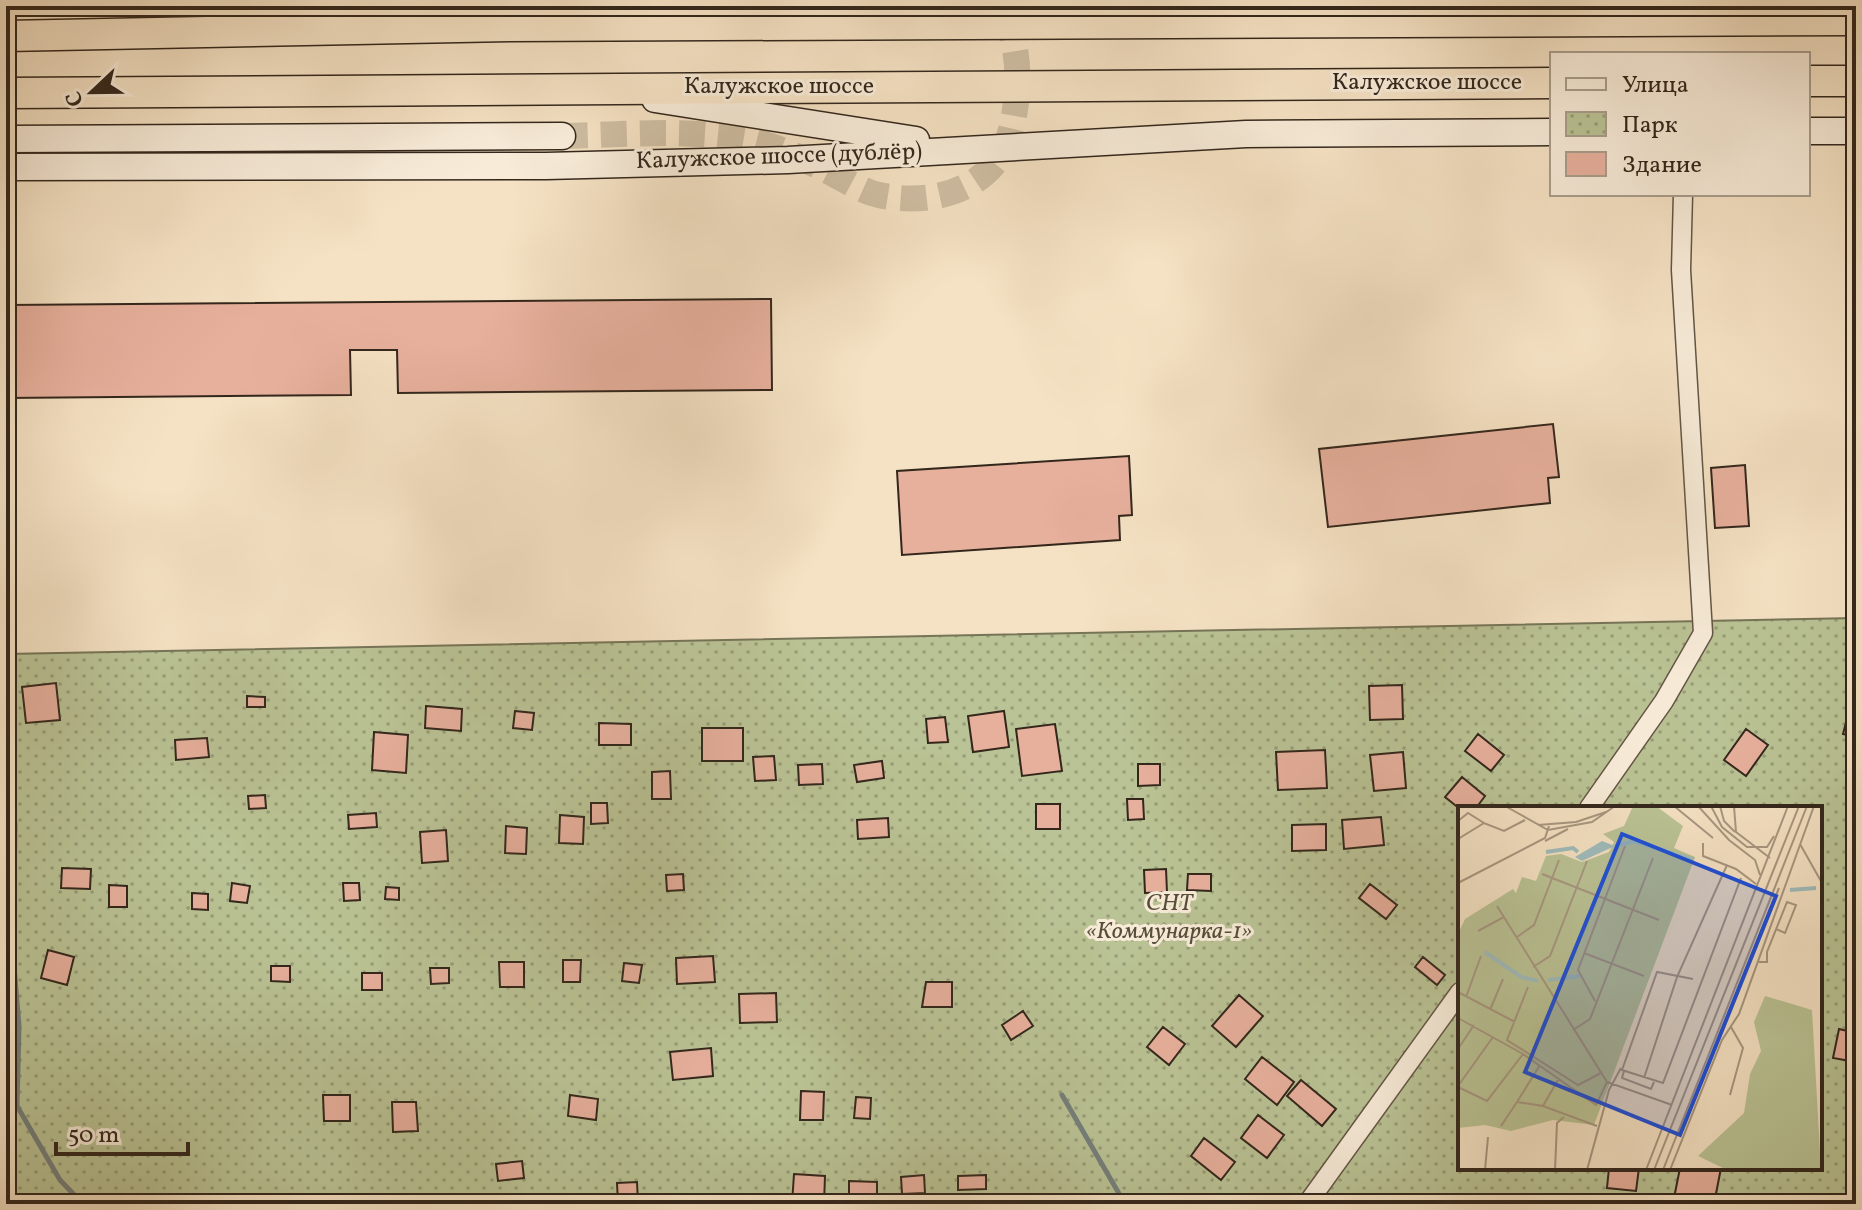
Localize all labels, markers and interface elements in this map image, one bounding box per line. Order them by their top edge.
north arrow [52,52,132,132]
legend [1550,52,1810,196]
street label: Калужское шоссе [1332,66,1522,100]
text: Улица [1622,69,1689,103]
street label: Калужское шоссе [684,70,874,104]
text: С [59,86,93,111]
text: Парк [1622,109,1678,143]
street label: Калужское шоссе (дублёр) [635,135,923,179]
text: Здание [1622,149,1702,183]
inset map [1458,806,1822,1170]
park label: СНТ «Коммунарка-1» [1086,887,1252,949]
scale bar [56,1106,188,1156]
text: 50 m [68,1119,120,1153]

